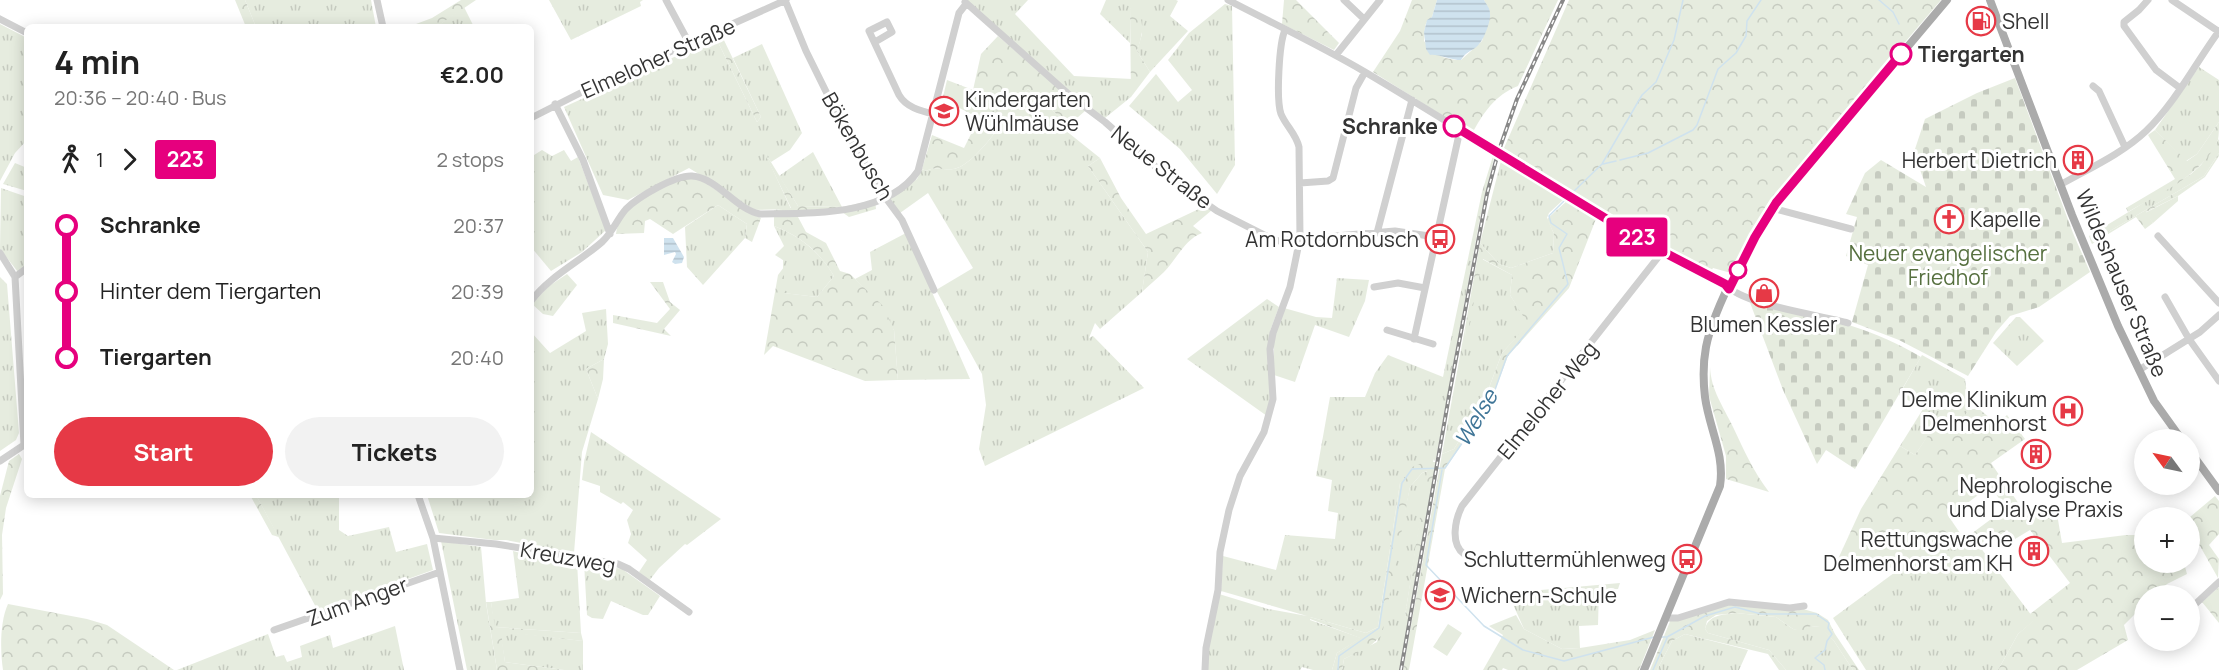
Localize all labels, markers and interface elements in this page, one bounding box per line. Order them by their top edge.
fuel station icon: Shell [1965,5,1997,37]
place label: Shell [2002,7,2050,35]
street label: Elmeloher Straße [577,12,739,104]
text: 4 min [54,39,140,84]
place label: Tiergarten [1918,40,2025,68]
marker: Tiergarten [1890,43,1912,65]
text: €2.00 [440,60,504,90]
text: 20:36 – 20:40 · Bus [54,84,227,111]
place label: Kindergarten Wühlmäuse [965,85,1091,137]
street label: Bökenbusch [816,87,900,205]
school or university icon: Kindergarten Wühlmäuse [928,95,960,127]
place label: Schranke [1342,112,1438,140]
marker: Schranke [1443,115,1465,137]
street label: Neue Straße [1106,119,1218,215]
icon: walk [54,143,87,176]
icon: forward [113,143,146,176]
building icon: Herbert Dietrich [2062,144,2094,176]
text: 223 [167,145,204,173]
text: 1 [96,146,104,173]
text: 2 stops [436,146,504,173]
place label: Herbert Dietrich [1902,146,2057,174]
street label: Wildeshauser Straße [2070,185,2174,381]
church icon: Kapelle [1933,203,1965,235]
place label: Kapelle [1970,205,2041,233]
text: Schranke [100,210,201,240]
text: 20:37 [453,212,504,239]
line badge: 223 [1602,218,1672,256]
bus stop icon: Am Rotdornbusch [1424,223,1456,255]
text: 223 [1618,223,1656,251]
place label: Am Rotdornbusch [1245,225,1419,253]
park label: Neuer evangelischer Friedhof [1849,239,2048,291]
unlabelled marker [1729,261,1747,279]
text: Hinter dem Tiergarten [100,276,321,306]
shop icon: Blumen Kessler [1748,277,1780,309]
text: 20:39 [451,278,504,305]
place label: Blumen Kessler [1690,310,1838,338]
street label: Elmeloher Weg [1491,335,1603,465]
text: Tiergarten [100,342,212,372]
text: 20:40 [450,344,504,371]
water label: Welse [1447,383,1505,452]
place label: Delme Klinikum Delmenhorst [1901,385,2047,437]
hospital icon: Delme Klinikum Delmenhorst [2052,395,2084,427]
button: Start [54,417,273,486]
button: Tickets [285,417,504,486]
north arrow [2134,429,2200,495]
map controls [2134,429,2200,651]
building icon: Nephrologische und Dialyse Praxis [2020,438,2052,470]
place label: Nephrologische und Dialyse Praxis [1949,471,2123,523]
button: + [2134,507,2200,573]
place label: Rettungswache Delmenhorst am KH [1823,525,2013,577]
street label: Kreuzweg [518,535,618,579]
building icon: Rettungswache Delmenhorst am KH [2018,535,2050,567]
bus stop icon: Schluttermühlenweg [1671,543,1703,575]
place label: Schluttermühlenweg [1464,545,1666,573]
street label: Zum Anger [303,570,412,632]
school or university icon: Wichern-Schule [1424,579,1456,611]
place label: Wichern-Schule [1461,581,1617,609]
button: − [2134,585,2200,651]

